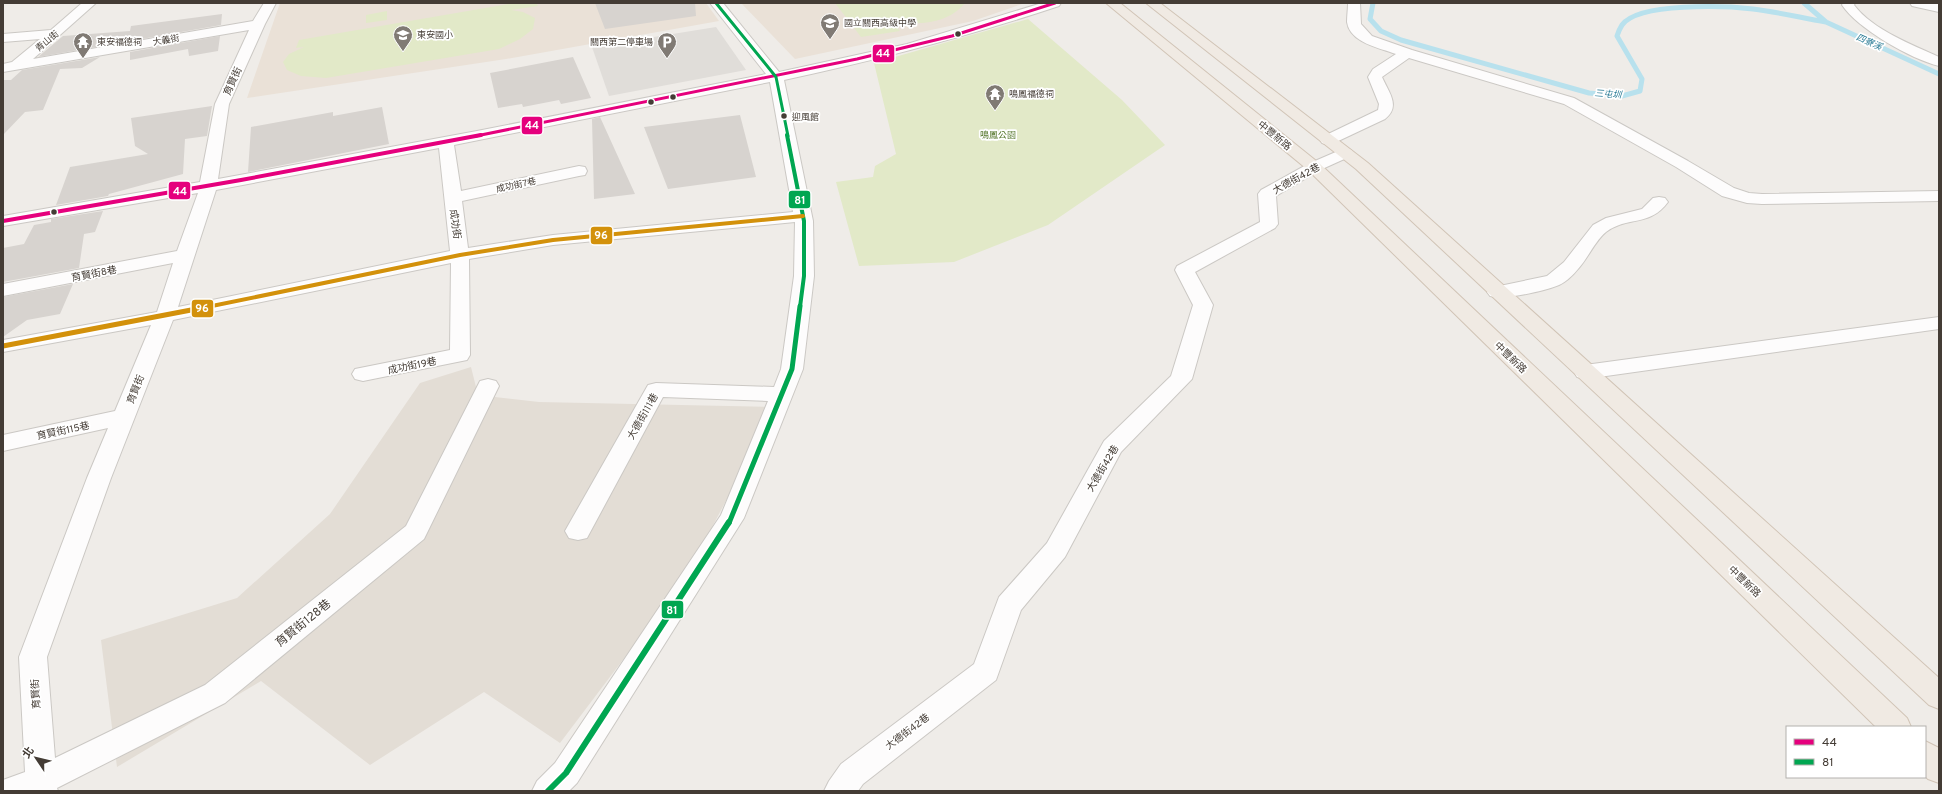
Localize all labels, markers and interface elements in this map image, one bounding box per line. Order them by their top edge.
school or university icon: 國立關西高級中學 [819,12,841,40]
place label: 國立關西高級中學 [844,18,916,29]
school or university icon: 東安國小 [392,24,414,52]
street label: 青山街 [33,28,61,54]
unlabelled marker [953,29,963,39]
place label: 東安國小 [417,30,453,41]
temple icon: 東安福德祠 [72,31,94,59]
parking icon: 關西第二停車場 [656,31,678,59]
water label: 四寮溪 [1854,32,1885,54]
street label: 大義街 [152,33,180,48]
place label: 東安福德祠 [97,36,142,48]
place label: 關西第二停車場 [590,37,653,48]
line badge: 44 [872,44,895,63]
text: 44 [876,47,890,61]
street label: 育賢街 [221,65,245,98]
temple icon: 鳴鳳福德祠 [984,83,1006,111]
place label: 鳴鳳福德祠 [1009,88,1054,100]
water label: 三屯圳 [1594,88,1624,101]
unlabelled marker [668,92,678,102]
unlabelled marker [646,97,656,107]
marker: 迎風館 [779,111,789,121]
place label: 迎風館 [792,112,819,123]
line badge: 44 [521,116,543,135]
text: 44 [525,119,539,133]
street label: 中豐新路 [1254,119,1294,154]
park label: 鳴鳳公園 [980,130,1016,141]
street label: 大德街42巷 [1271,161,1323,198]
street label: 成功街7巷 [495,176,537,195]
line badge: 44 [168,181,191,200]
text: 44 [173,185,187,199]
line badge: 81 [788,190,811,209]
text: 81 [794,194,806,208]
unlabelled marker [49,207,59,217]
street label: 成功街 [446,208,463,240]
line badge: 96 [590,226,613,245]
text: 96 [594,229,608,243]
street label: 育賢街8巷 [70,264,118,285]
line badge: 96 [191,299,214,318]
text: 96 [195,302,209,316]
street label: 中豐新路 [1491,340,1529,377]
street label: 成功街19巷 [387,355,438,378]
street label: 育賢街 [125,373,148,406]
street label: 大德街111巷 [625,391,662,442]
street label: 育賢街115巷 [36,420,91,443]
street label: 大德街42巷 [1084,443,1122,495]
street label: 中豐新路 [1725,564,1763,601]
street label: 育賢街128巷 [272,596,335,651]
line badge: 81 [661,600,684,619]
text: 81 [666,604,678,618]
street label: 育賢街 [29,678,44,709]
street label: 大德街42巷 [883,711,933,753]
legend [1786,726,1926,778]
text: 44 [1822,735,1837,751]
north arrow [16,738,56,778]
text: 北 [20,744,38,761]
text: 81 [1822,755,1834,771]

